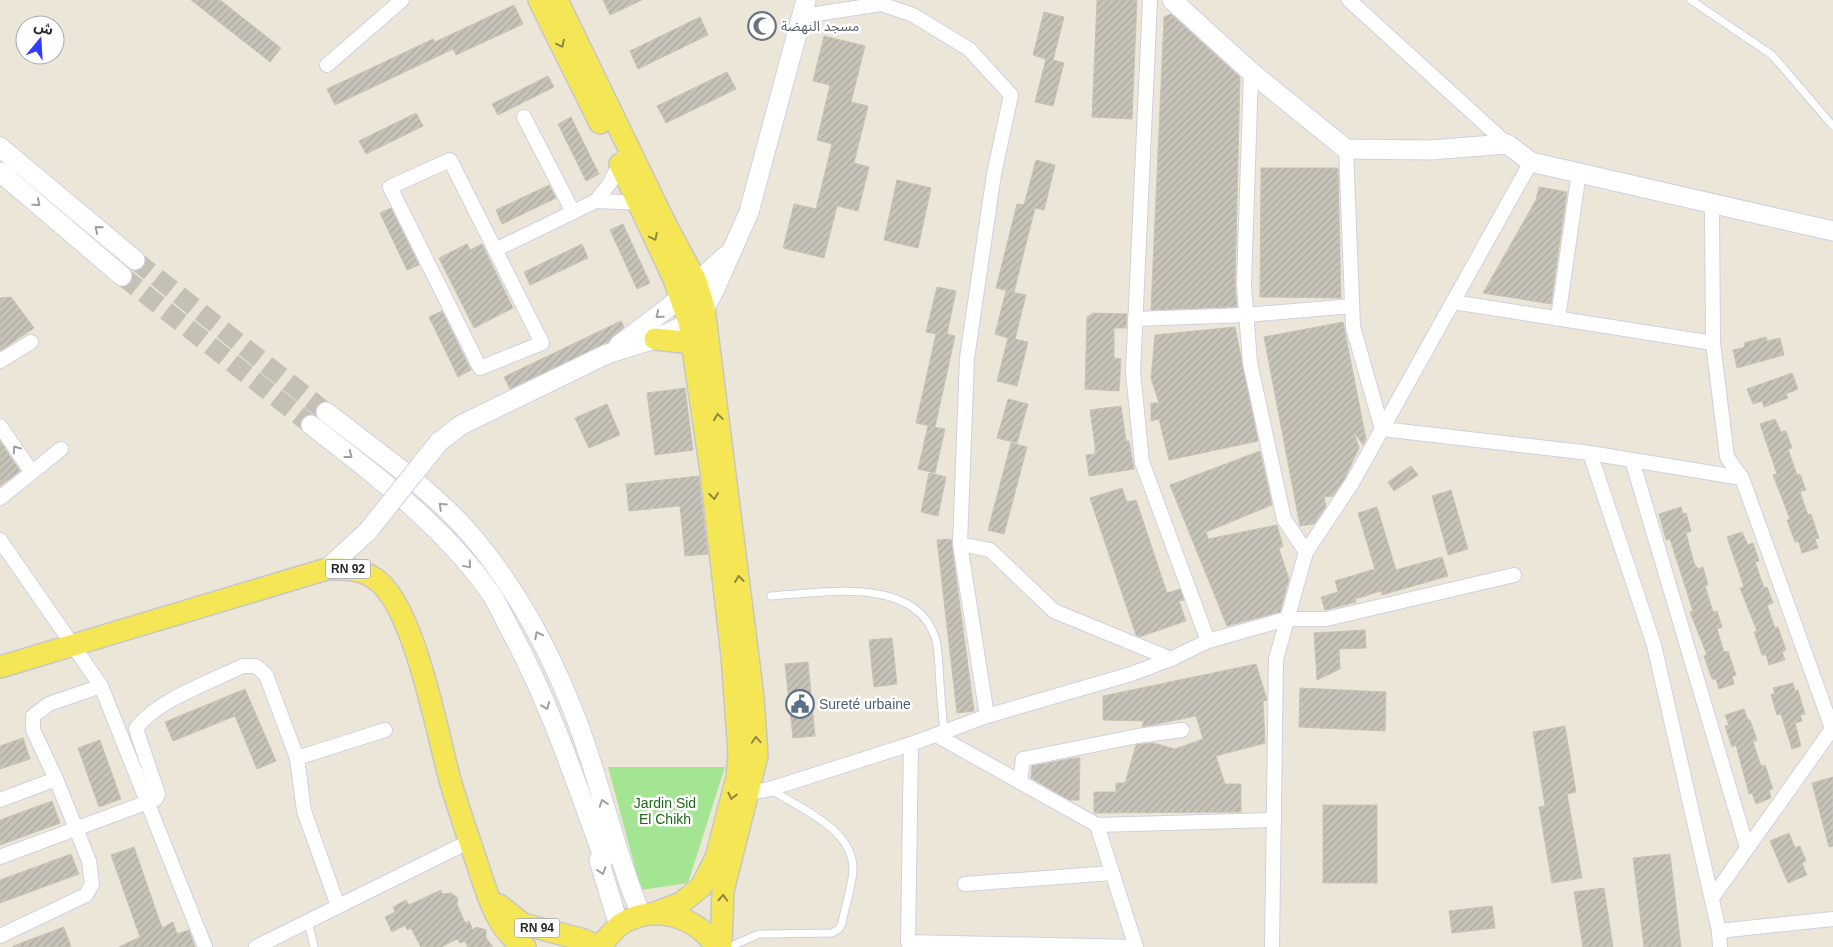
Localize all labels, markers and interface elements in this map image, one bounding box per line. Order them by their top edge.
mosque icon: مسجد النهضة [747,11,777,41]
north arrow [15,15,65,65]
text: ش [32,17,56,38]
place label: مسجد النهضة [781,18,859,35]
one-way arrow [554,38,564,47]
one-way arrow [31,198,40,206]
one-way arrow [94,226,103,235]
one-way arrow [648,232,658,241]
one-way arrow [656,309,665,317]
one-way arrow [713,413,724,421]
one-way arrow [13,445,22,454]
one-way arrow [343,449,352,457]
one-way arrow [708,492,719,500]
one-way arrow [438,503,447,512]
road number: RN 92 [326,560,370,578]
one-way arrow [462,560,471,569]
one-way arrow [734,574,744,583]
one-way arrow [534,632,544,641]
public building icon: Sureté urbaine [785,689,815,719]
place label: Sureté urbaine [819,696,911,712]
one-way arrow [540,701,550,710]
one-way arrow [750,736,761,744]
one-way arrow [727,792,738,801]
park label: Jardin Sid El Chikh [634,795,696,827]
one-way arrow [599,799,609,808]
one-way arrow [597,866,607,874]
one-way arrow [717,894,728,902]
road number: RN 94 [514,918,560,938]

